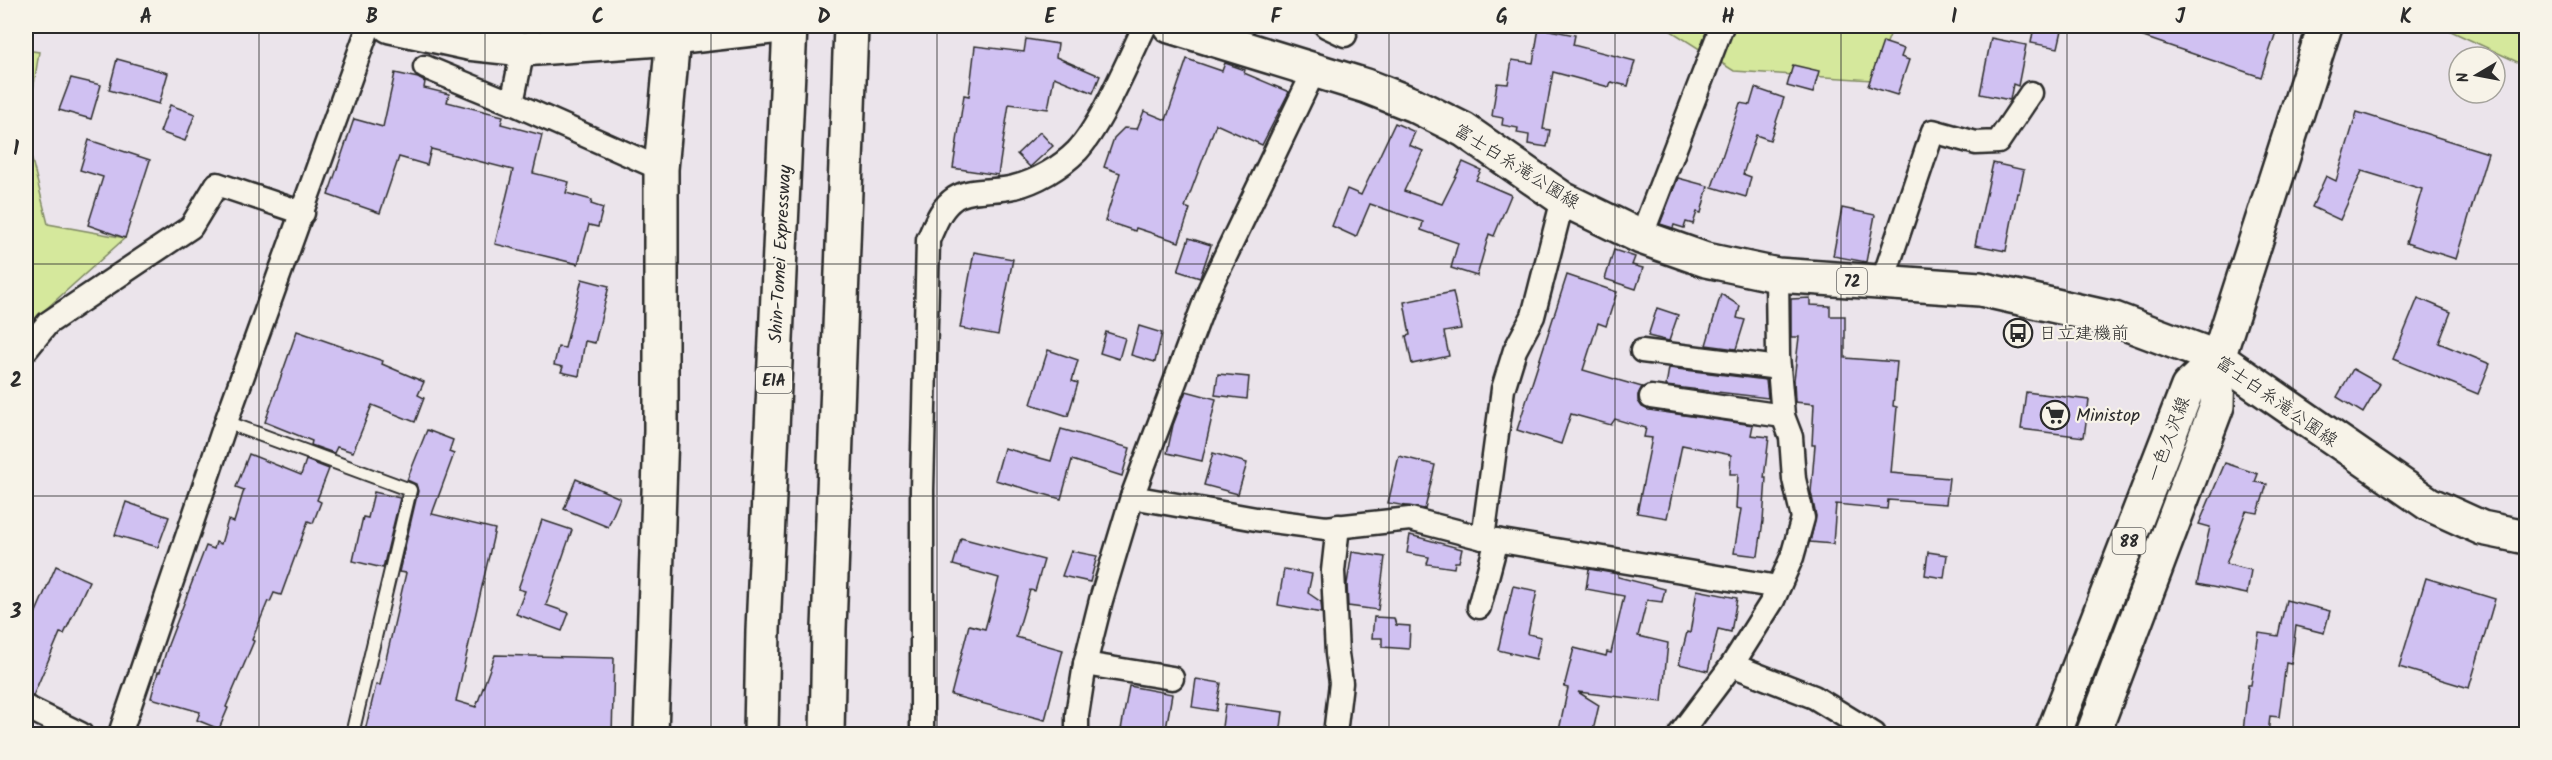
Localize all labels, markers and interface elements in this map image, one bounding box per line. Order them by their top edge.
text: A [140,2,152,34]
text: B [366,2,378,34]
text: C [592,2,604,34]
text: D [817,2,831,34]
text: E [1044,2,1056,34]
text: F [1271,2,1283,34]
text: G [1496,2,1508,34]
text: H [1721,2,1735,34]
text: I [1951,2,1957,34]
text: J [2175,2,2186,34]
text: K [2400,2,2412,34]
north arrow [2447,45,2507,105]
text: N [2451,70,2477,84]
street label: 富士白糸滝公園線 [1447,117,1585,218]
text: 1 [13,134,19,166]
street label: Shin-Tomei Expressway [762,164,801,344]
road number: 72 [1837,268,1867,294]
bus stop icon: 日立建機前 [2002,317,2034,349]
place label: 日立建機前 [2039,320,2129,349]
street label: 富士白糸滝公園線 [2209,349,2343,455]
text: 2 [10,366,22,398]
road number: E1A [756,367,792,393]
street label: 一色久沢線 [2140,392,2199,487]
supermarket icon: Ministop [2039,399,2071,431]
place label: Ministop [2076,402,2140,431]
road number: 88 [2112,528,2146,554]
text: 3 [10,597,22,629]

